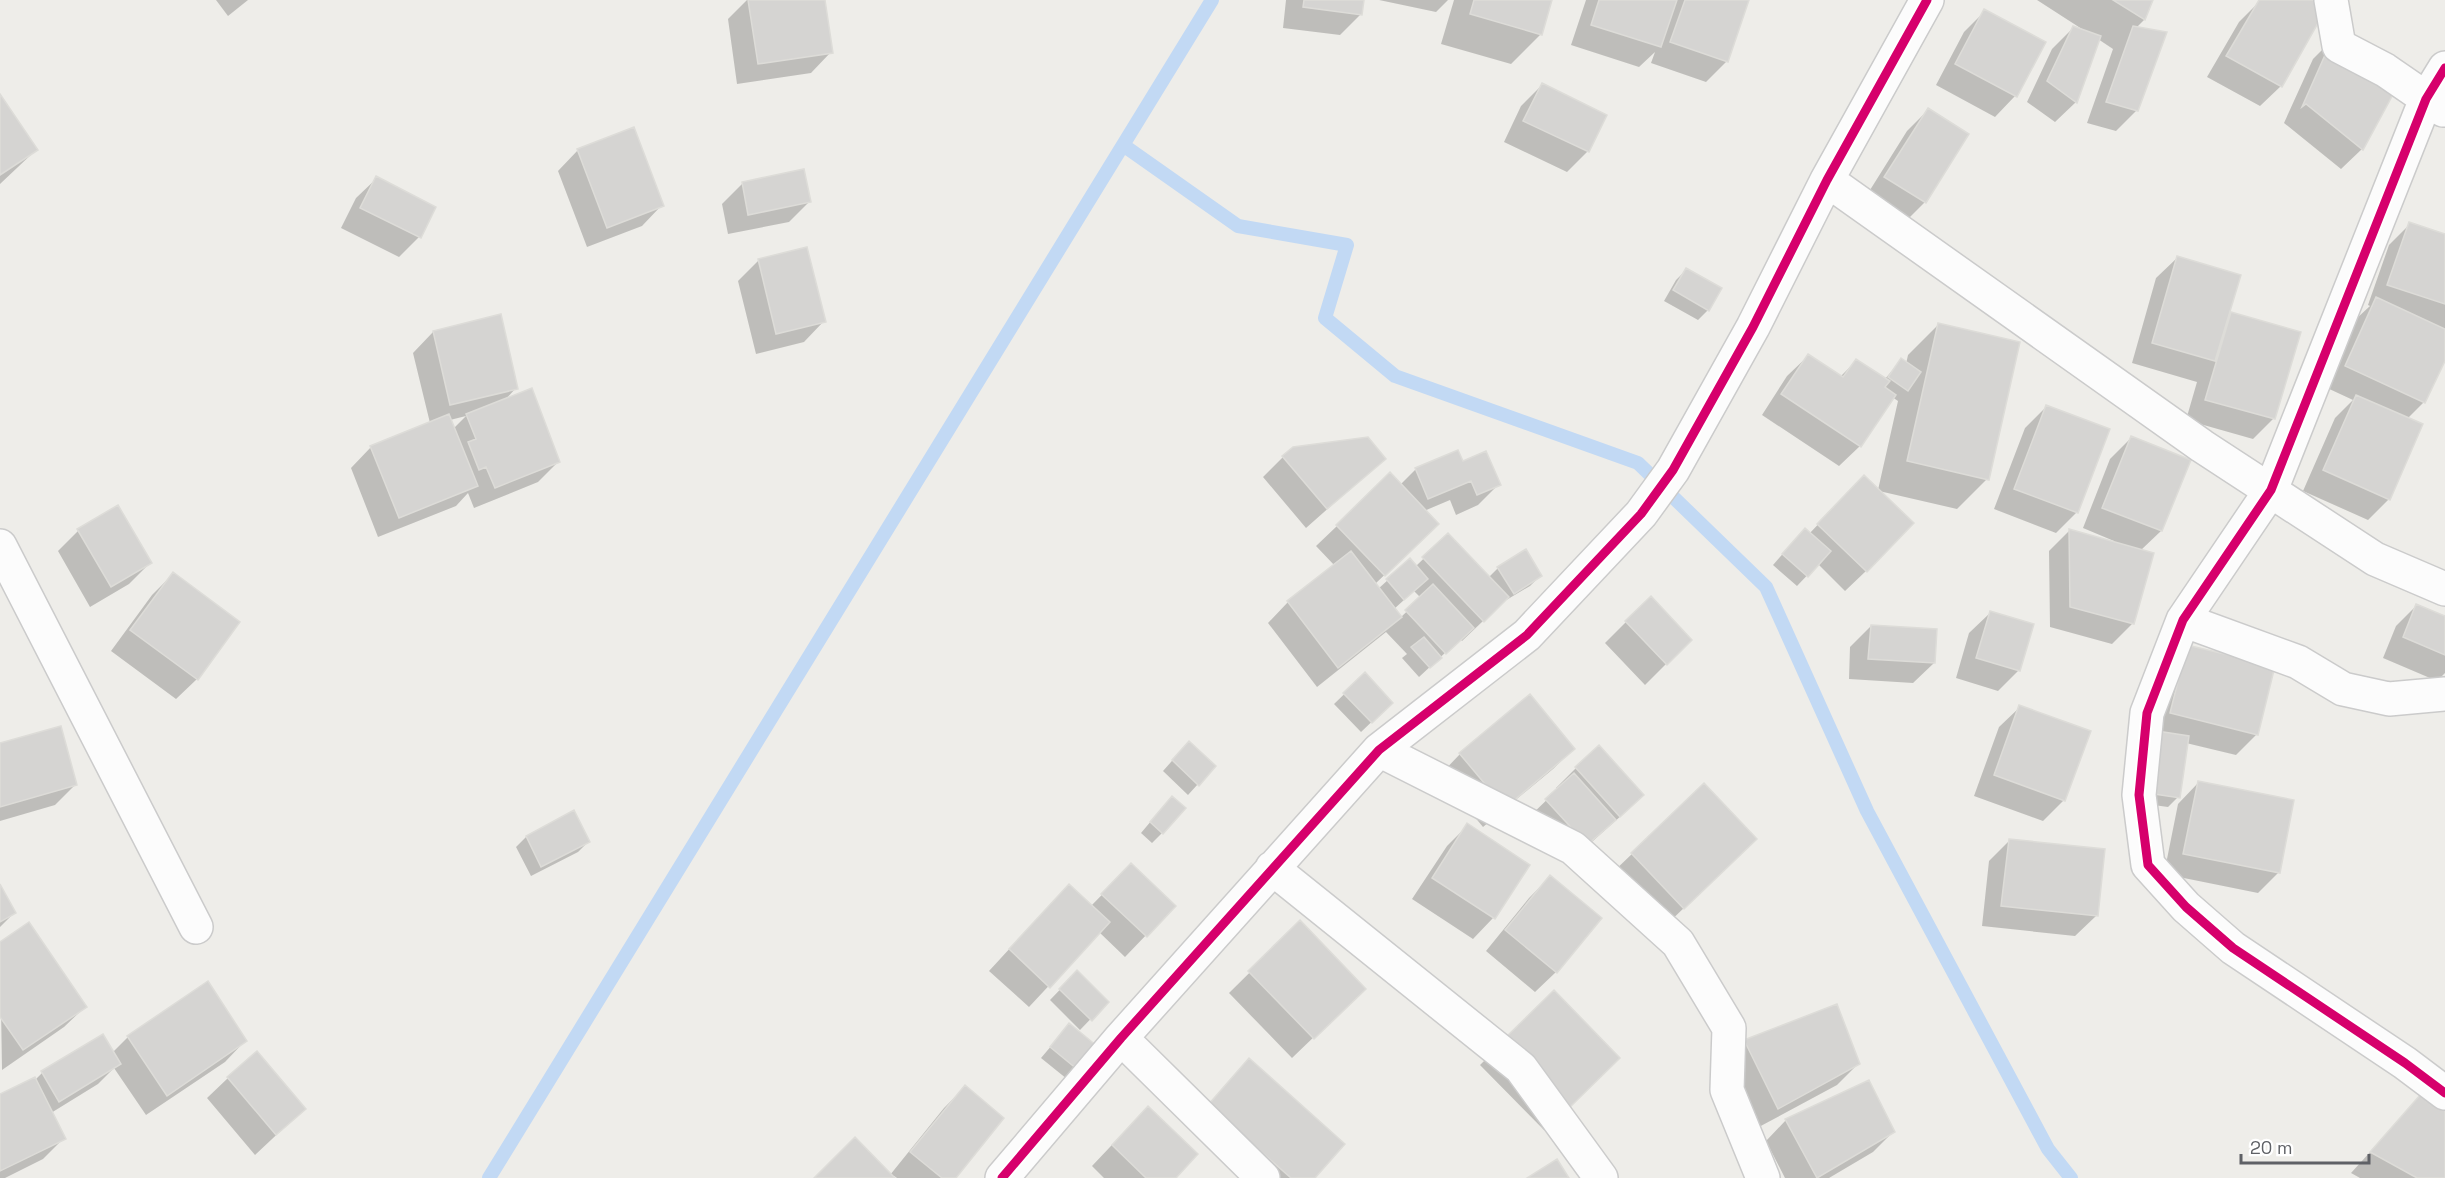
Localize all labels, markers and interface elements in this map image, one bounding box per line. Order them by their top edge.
scale bar [2241,1127,2368,1165]
text: 20 m [2250,1136,2293,1159]

